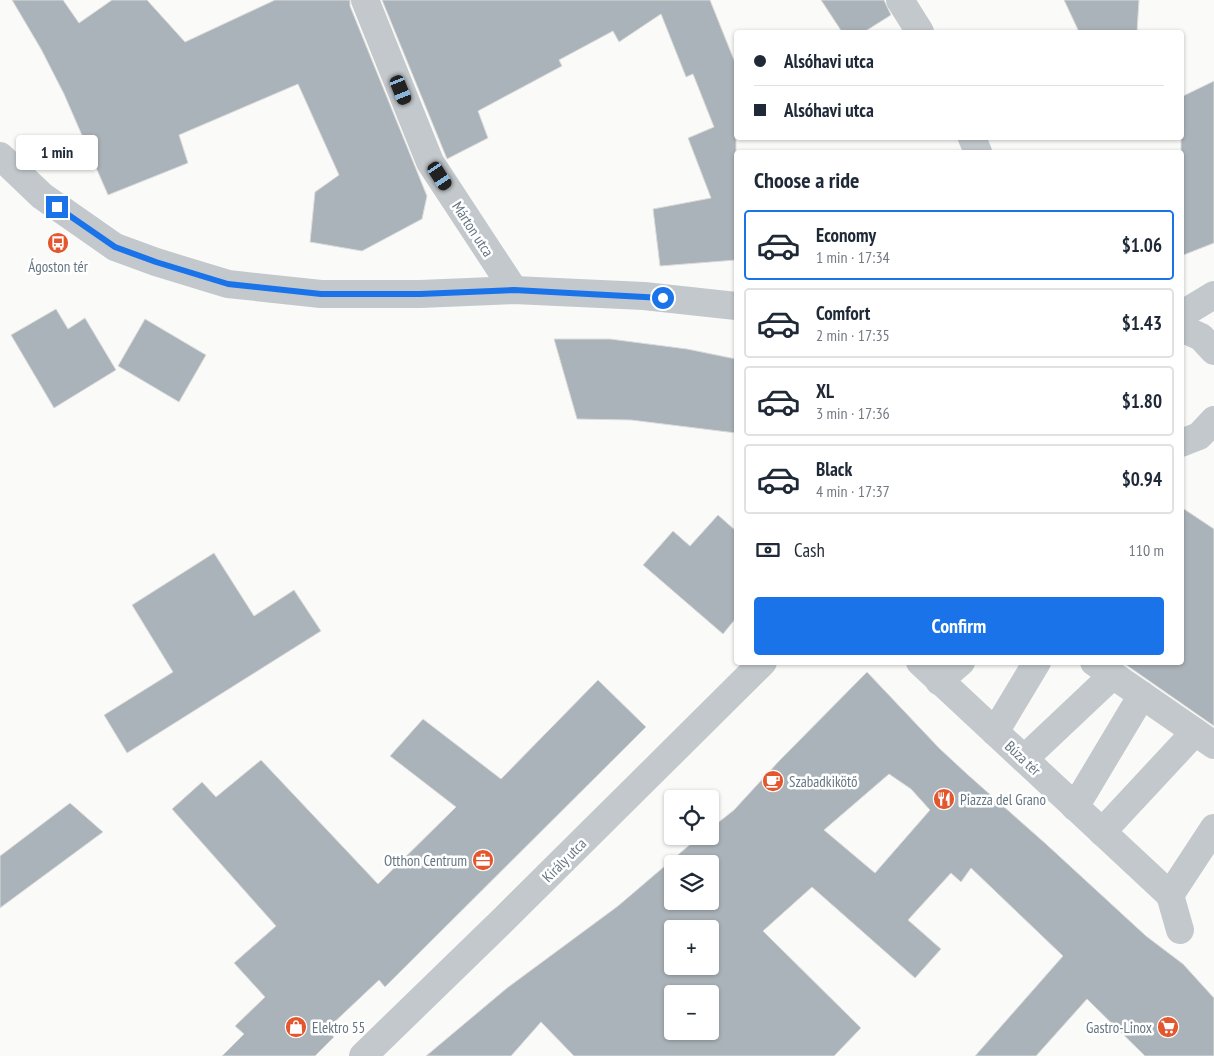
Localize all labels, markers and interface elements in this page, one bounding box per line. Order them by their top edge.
text: Alsóhavi utca [784,49,874,73]
car [388,73,413,107]
text: Alsóhavi utca [784,98,874,122]
callout: 1 min [16,134,98,170]
text: 1 min [41,142,73,162]
car [425,159,454,193]
text: Choose a ride [754,166,859,194]
route end [46,196,68,218]
street label: Márton utca [448,198,498,260]
icon: car [756,223,801,268]
text: Economy [816,223,876,247]
bus stop icon: Ágoston tér [46,231,70,255]
text: $1.06 [1122,233,1162,257]
text: 1 min · 17:34 [816,247,890,267]
place label: Ágoston tér [28,257,89,276]
route start [652,287,674,309]
icon: car [756,301,801,346]
text: Comfort [816,301,870,325]
text: $1.43 [1122,311,1162,335]
text: 2 min · 17:35 [816,325,890,345]
icon: car [756,379,801,424]
text: XL [816,379,834,403]
text: $1.80 [1122,389,1162,413]
text: 3 min · 17:36 [816,403,890,423]
icon: car [756,457,801,502]
text: Black [816,457,852,481]
text: $0.94 [1122,467,1162,491]
text: 4 min · 17:37 [816,481,890,501]
icon: cash [754,536,782,564]
text: Cash [794,538,825,562]
text: 110 m [1129,540,1164,560]
button: Confirm [754,597,1164,655]
street label: Búza tér [1001,737,1046,780]
cafe icon: Szabadkikötő [761,769,785,793]
place label: Szabadkikötő [789,772,858,791]
restaurant icon: Piazza del Grano [932,787,956,811]
map controls [664,790,719,1040]
button: locate [664,790,719,845]
place label: Piazza del Grano [960,790,1046,809]
street label: Király utca [538,834,590,886]
office icon: Otthon Centrum [471,848,495,872]
place label: Otthon Centrum [384,851,467,870]
button: layers [664,855,719,910]
button: + [664,920,719,975]
button: − [664,985,719,1040]
shop icon: Elektro 55 [284,1015,308,1039]
supermarket icon: Gastro-Linox [1156,1015,1180,1039]
place label: Elektro 55 [312,1018,365,1037]
place label: Gastro-Linox [1086,1018,1152,1037]

